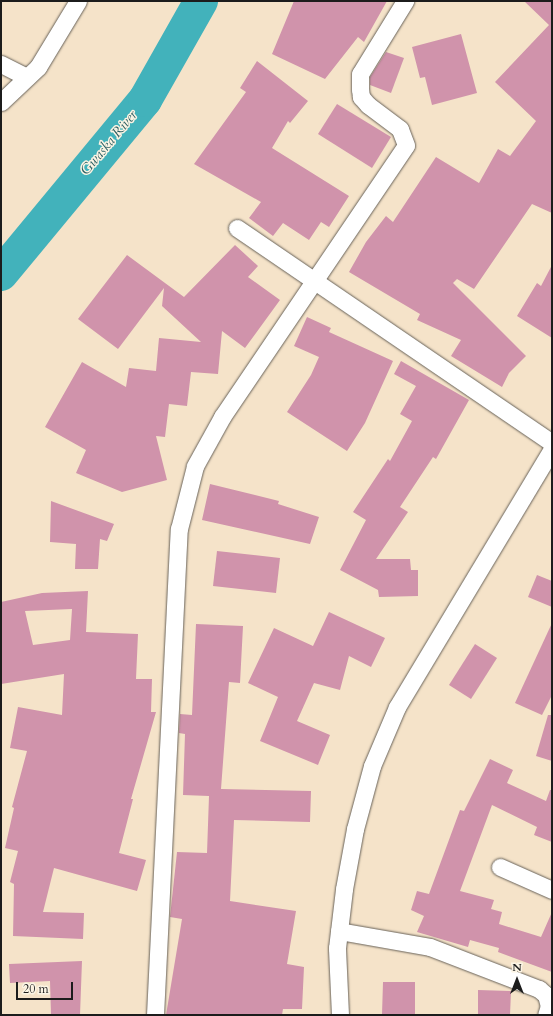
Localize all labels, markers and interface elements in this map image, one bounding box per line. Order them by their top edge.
water label: Gwaska River [77,107,141,179]
north arrow [497,960,537,1000]
text: N [512,960,522,975]
scale bar [18,974,75,1000]
text: 20 m [23,981,49,997]

